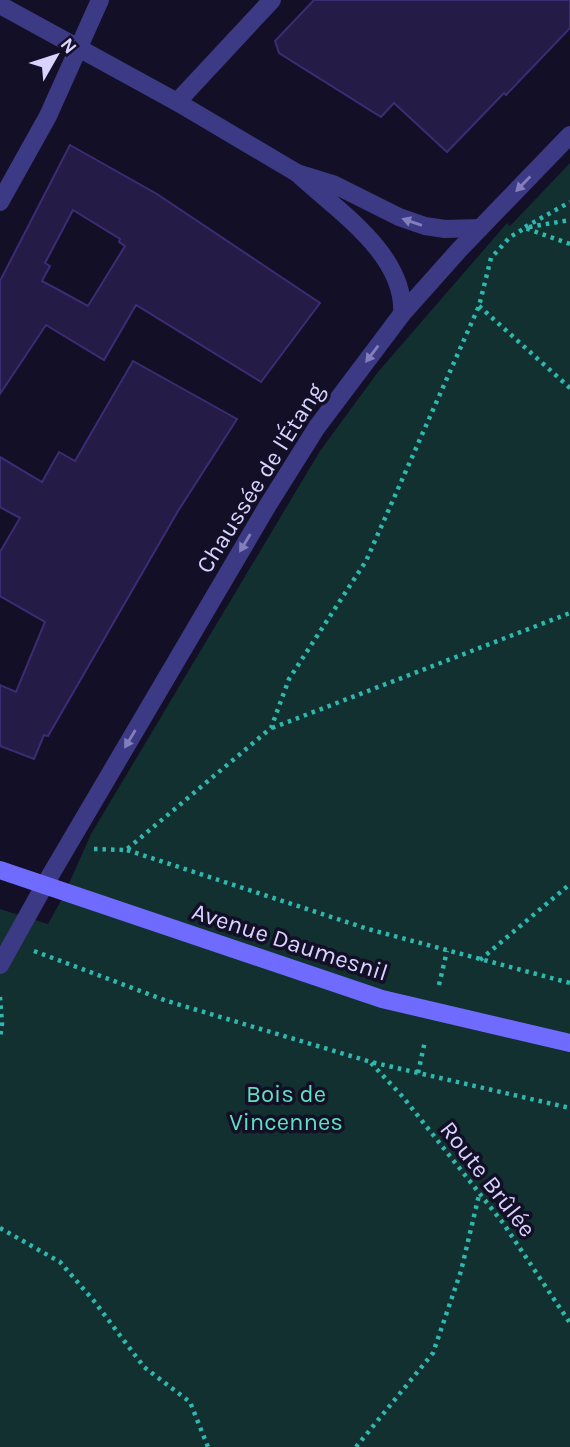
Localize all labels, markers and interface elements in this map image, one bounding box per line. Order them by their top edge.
north arrow [21,21,91,91]
text: N [56,34,81,58]
one-way arrow [514,176,531,193]
one-way arrow [402,216,423,227]
one-way arrow [365,345,379,364]
street label: Chaussée de l'Étang [189,377,330,578]
one-way arrow [239,534,252,553]
one-way arrow [124,730,136,749]
street label: Avenue Daumesnil [189,897,391,987]
park label: Bois de Vincennes [229,1080,343,1136]
street label: Route Brûlée [434,1116,542,1242]

